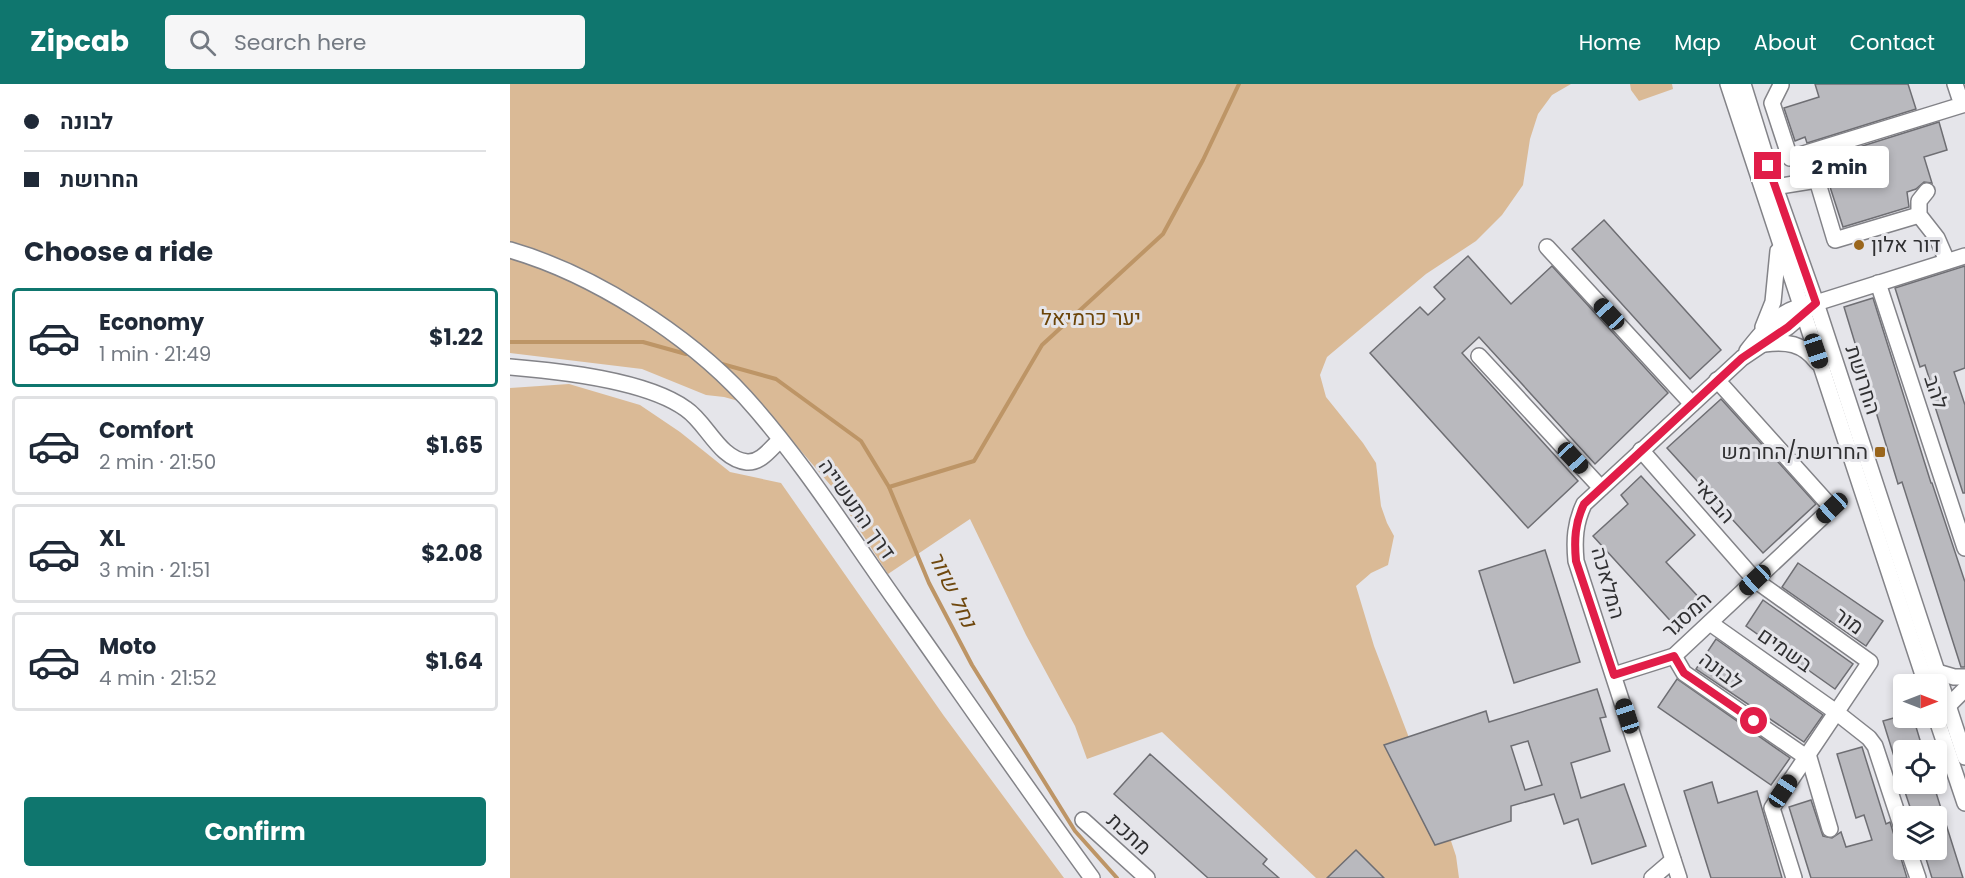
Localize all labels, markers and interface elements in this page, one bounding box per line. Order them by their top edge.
search box [165,15,585,69]
text: Zipcab [30,22,129,61]
icon: search [186,26,219,59]
text: Search here [234,27,366,58]
text: Home [1579,28,1641,57]
text: Map [1674,28,1721,57]
text: About [1754,28,1817,57]
text: Contact [1850,28,1935,57]
text: לבונה [60,106,113,137]
callout: 2 min [1789,145,1888,187]
route end [1754,152,1781,179]
text: 2 min [1811,153,1868,181]
text: החרושת [60,164,139,195]
place label: דור אלון [1871,230,1941,259]
text: Choose a ride [24,233,213,270]
marker: דור אלון [1852,238,1866,252]
car [1590,295,1628,333]
park label: יער כרמיאל [1041,303,1141,332]
text: Economy [99,307,204,338]
icon: car [27,311,81,365]
text: $1.22 [429,322,483,353]
car [1802,331,1830,371]
text: 1 min · 21:49 [99,340,211,368]
street label: החרושת [1839,341,1888,418]
street label: להב [1917,371,1956,413]
text: Comfort [99,415,193,446]
icon: car [27,419,81,473]
text: $1.65 [426,430,483,461]
place label: החרושת/החרמש [1721,437,1868,466]
car [1554,439,1592,477]
marker: החרושת/החרמש [1873,445,1887,459]
text: 2 min · 21:50 [99,448,216,476]
street label: דרך התעשייה [812,453,903,565]
street label: הבנאי [1687,472,1742,529]
car [1813,489,1851,527]
text: XL [99,523,125,554]
icon: car [27,527,81,581]
text: $2.08 [421,538,483,569]
street label: המלאכה [1584,544,1633,622]
water label: נחל שזור [921,546,985,635]
text: 3 min · 21:51 [99,556,210,584]
car [1736,561,1774,599]
street label: המסגר [1656,585,1718,645]
street label: מור [1829,600,1870,641]
street label: בשמים [1752,620,1818,679]
text: Moto [99,631,156,662]
icon: car [27,635,81,689]
street label: לבונה [1693,645,1749,697]
text: $1.64 [425,646,483,677]
text: 4 min · 21:52 [99,664,216,692]
north arrow [1893,674,1947,728]
map controls [1893,674,1947,860]
car [1613,696,1641,736]
route start [1740,707,1767,734]
button: locate [1893,740,1947,794]
car [1765,771,1801,811]
button: Confirm [24,797,486,866]
street label: מתכת [1101,806,1158,861]
button: layers [1893,806,1947,860]

